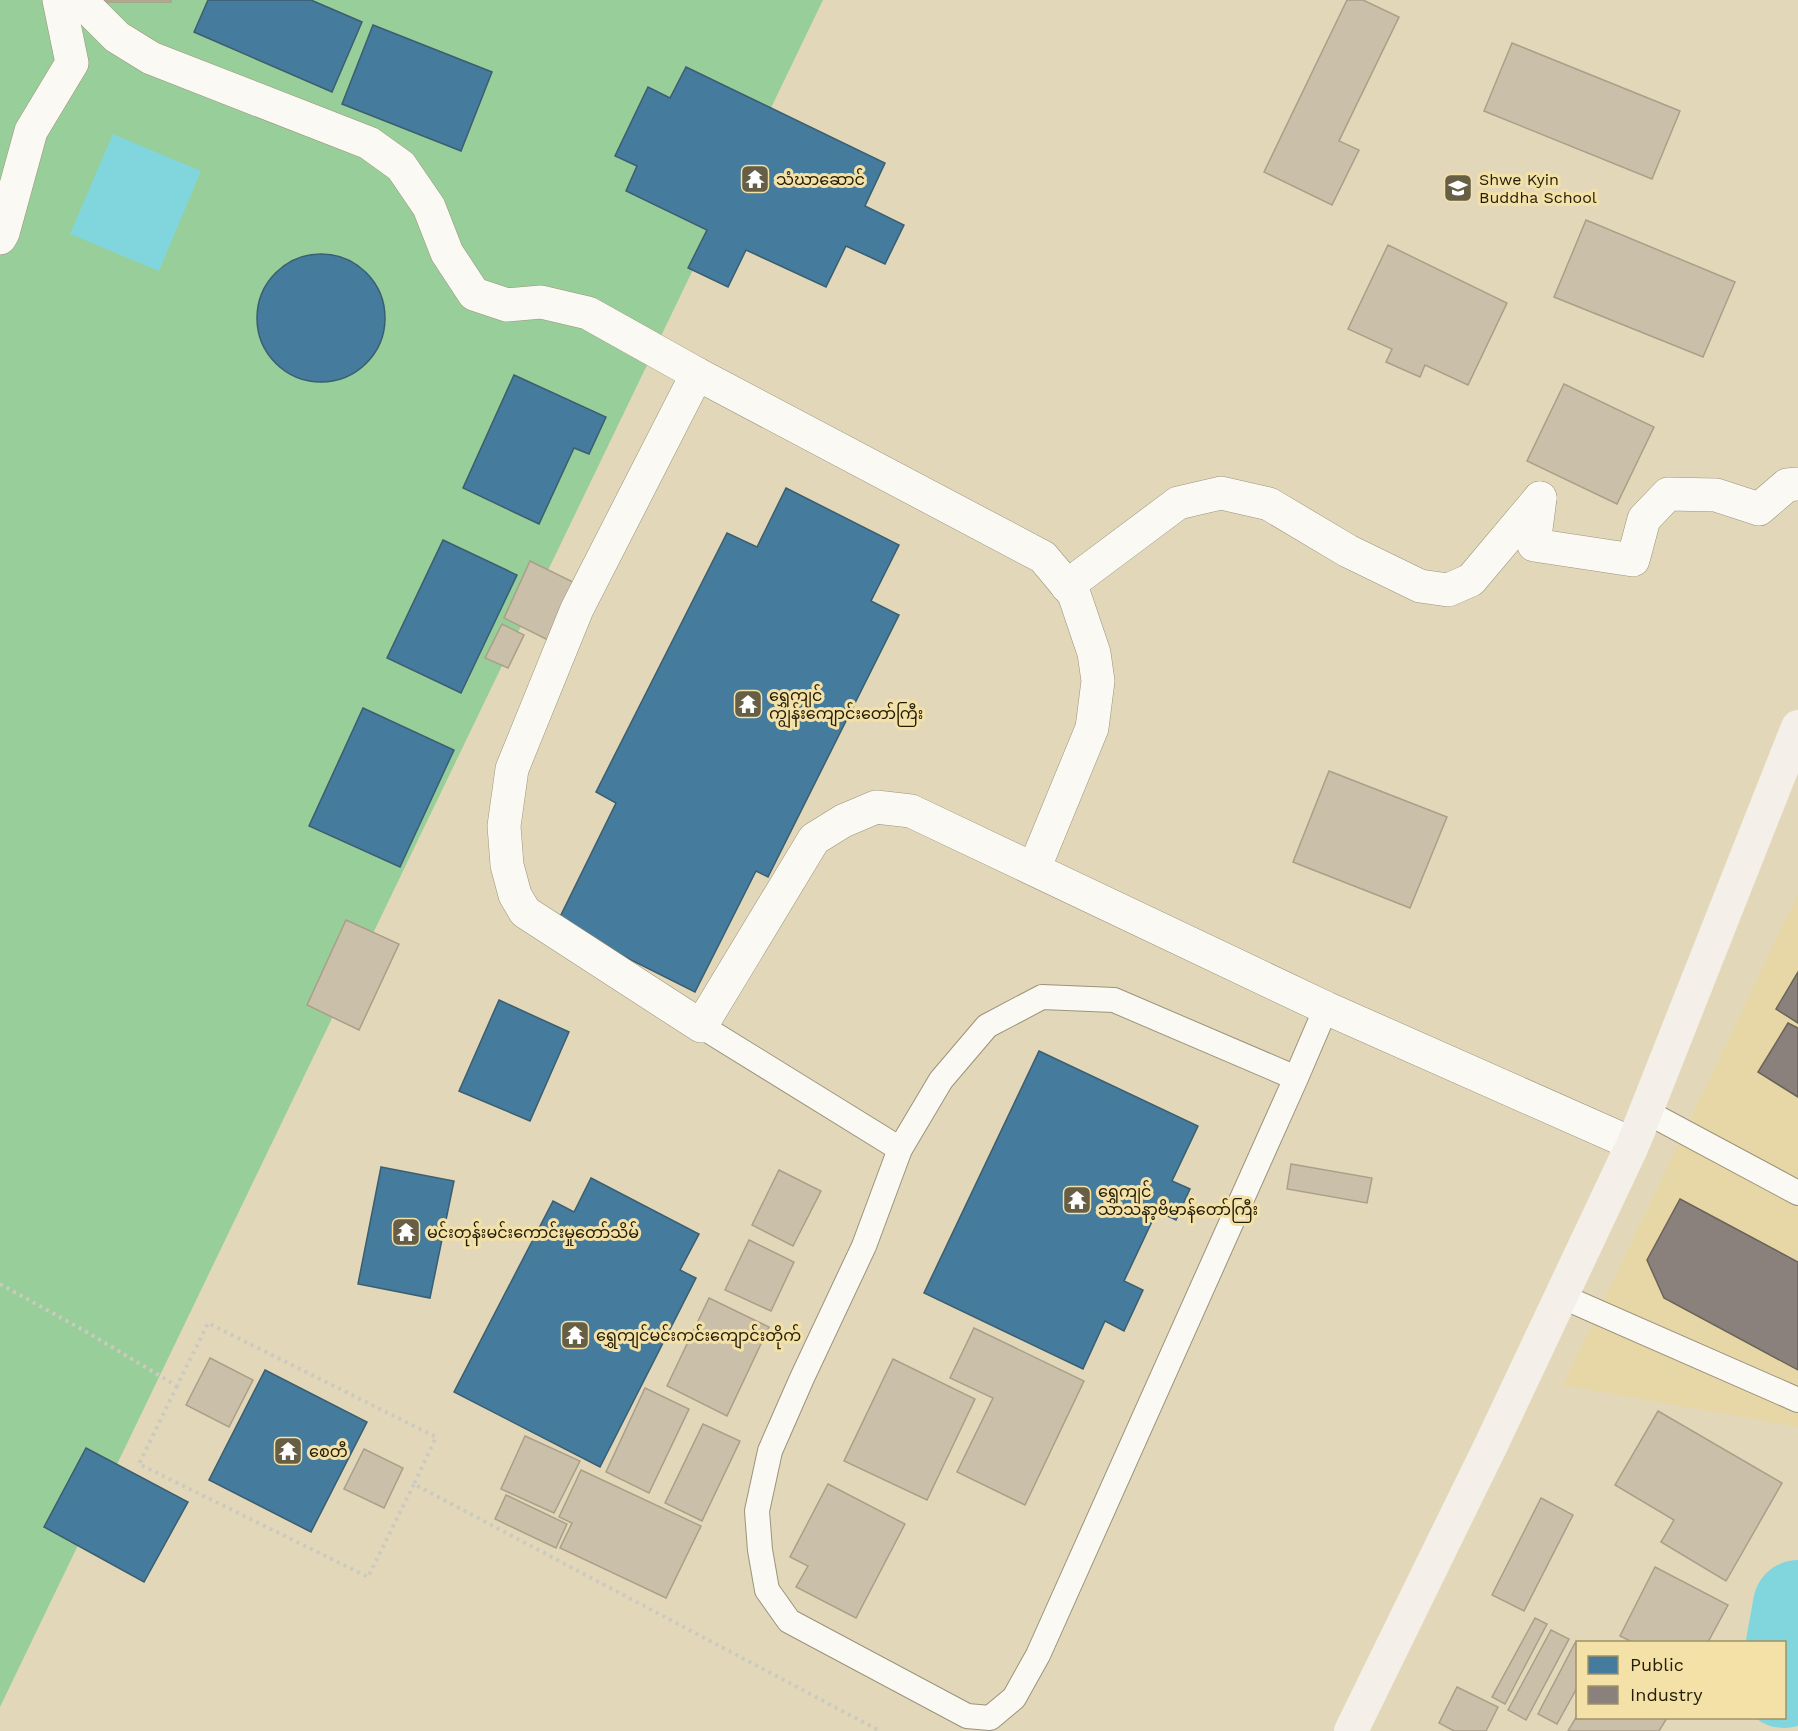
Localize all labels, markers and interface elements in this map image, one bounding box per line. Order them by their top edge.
temple icon: သံဃာဆောင် [739,163,771,195]
place label: သံဃာဆောင် [776,168,865,189]
place label: Shwe Kyin Buddha School [1479,170,1597,207]
school or university icon: Shwe Kyin Buddha School [1442,172,1474,204]
place label: ရွှေကျင် ကျွန်းကျောင်းတော်ကြီး [769,684,923,729]
temple icon: ရွှေကျင် ကျွန်းကျောင်းတော်ကြီး [732,688,764,720]
place label: ရွှေကျင် သာသနာ့ဗိမာန်တော်ကြီး [1098,1180,1258,1223]
temple icon: ရွှေကျင် သာသနာ့ဗိမာန်တော်ကြီး [1061,1184,1093,1216]
temple icon: မင်းတုန်းမင်းကောင်းမှုတော်သိမ် [390,1216,422,1248]
place label: မင်းတုန်းမင်းကောင်းမှုတော်သိမ် [427,1221,639,1247]
temple icon: ရွှေကျင်မင်းကင်းကျောင်းတိုက် [559,1319,591,1351]
place label: ရွှေကျင်မင်းကင်းကျောင်းတိုက် [596,1324,801,1350]
temple icon: စေတီ [272,1435,304,1467]
place label: စေတီ [309,1441,348,1461]
legend [1576,1641,1786,1719]
text: Public [1630,1654,1684,1675]
text: Industry [1630,1684,1703,1705]

